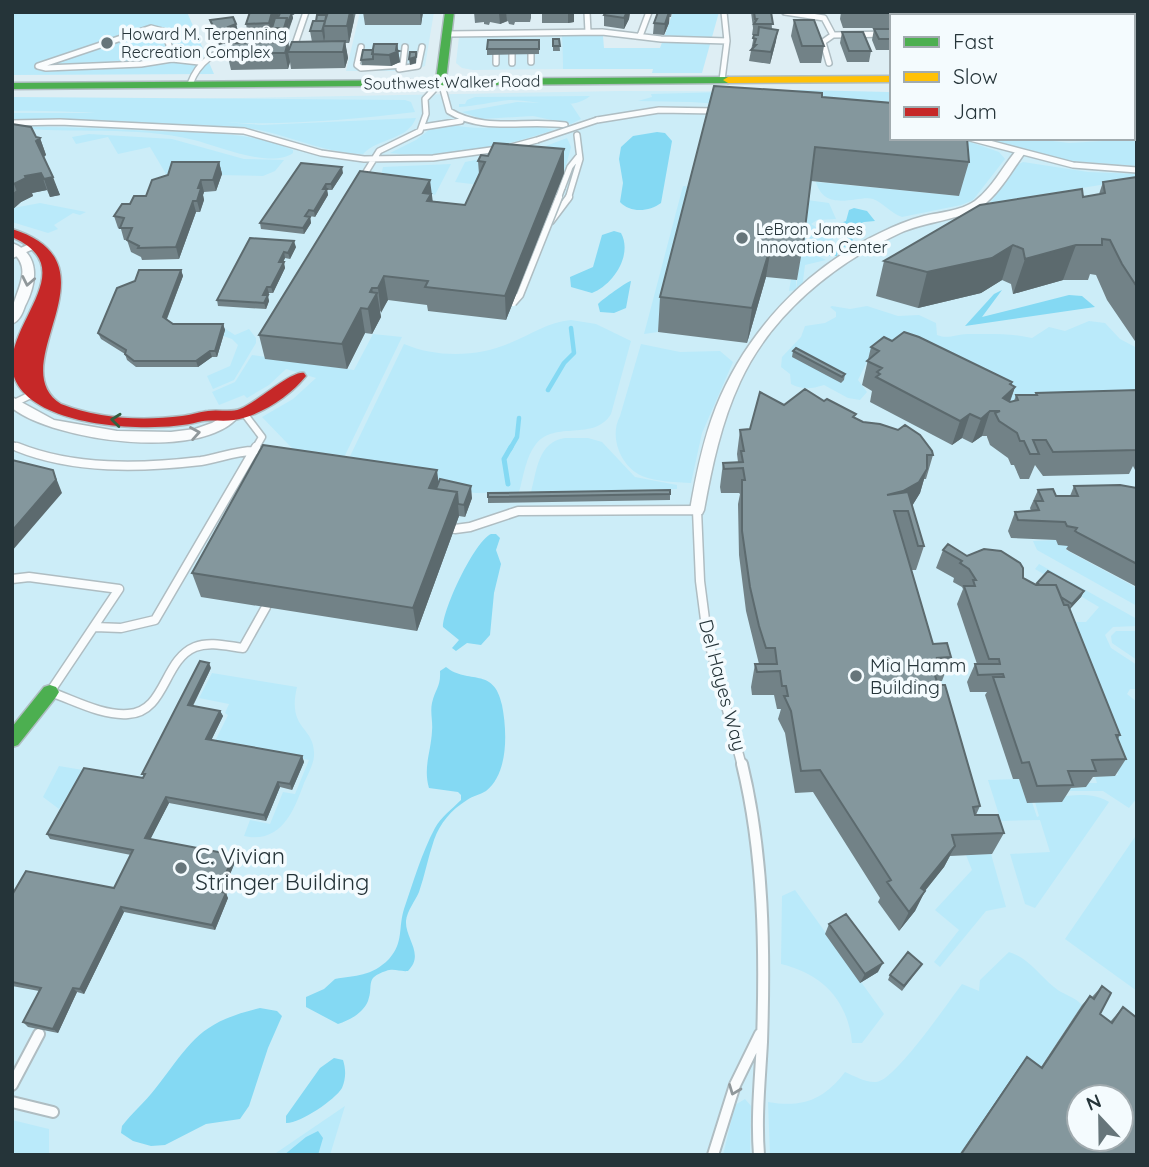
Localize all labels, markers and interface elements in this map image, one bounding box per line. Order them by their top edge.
legend [890,14,1135,140]
place label: Howard M. Terpenning Recreation Complex [121,24,287,62]
text: Fast [953,28,994,54]
marker: Howard M. Terpenning Recreation Complex [99,35,115,51]
text: Slow [953,63,998,89]
street label: Southwest Walker Road [363,70,541,94]
text: Jam [953,98,997,124]
place label: LeBron James Innovation Center [756,219,888,257]
marker: LeBron James Innovation Center [734,230,750,246]
one-way arrow [21,275,36,287]
one-way arrow [110,413,121,428]
one-way arrow [189,426,201,441]
street label: Del Hayes Way [694,617,752,753]
place label: Mia Hamm Building [870,653,966,699]
marker: Mia Hamm Building [848,668,864,684]
place label: C. Vivian Stringer Building [195,841,369,896]
marker: C. Vivian Stringer Building [173,860,189,876]
one-way arrow [728,1083,742,1096]
north arrow [1065,1083,1135,1153]
text: N [1083,1088,1105,1116]

